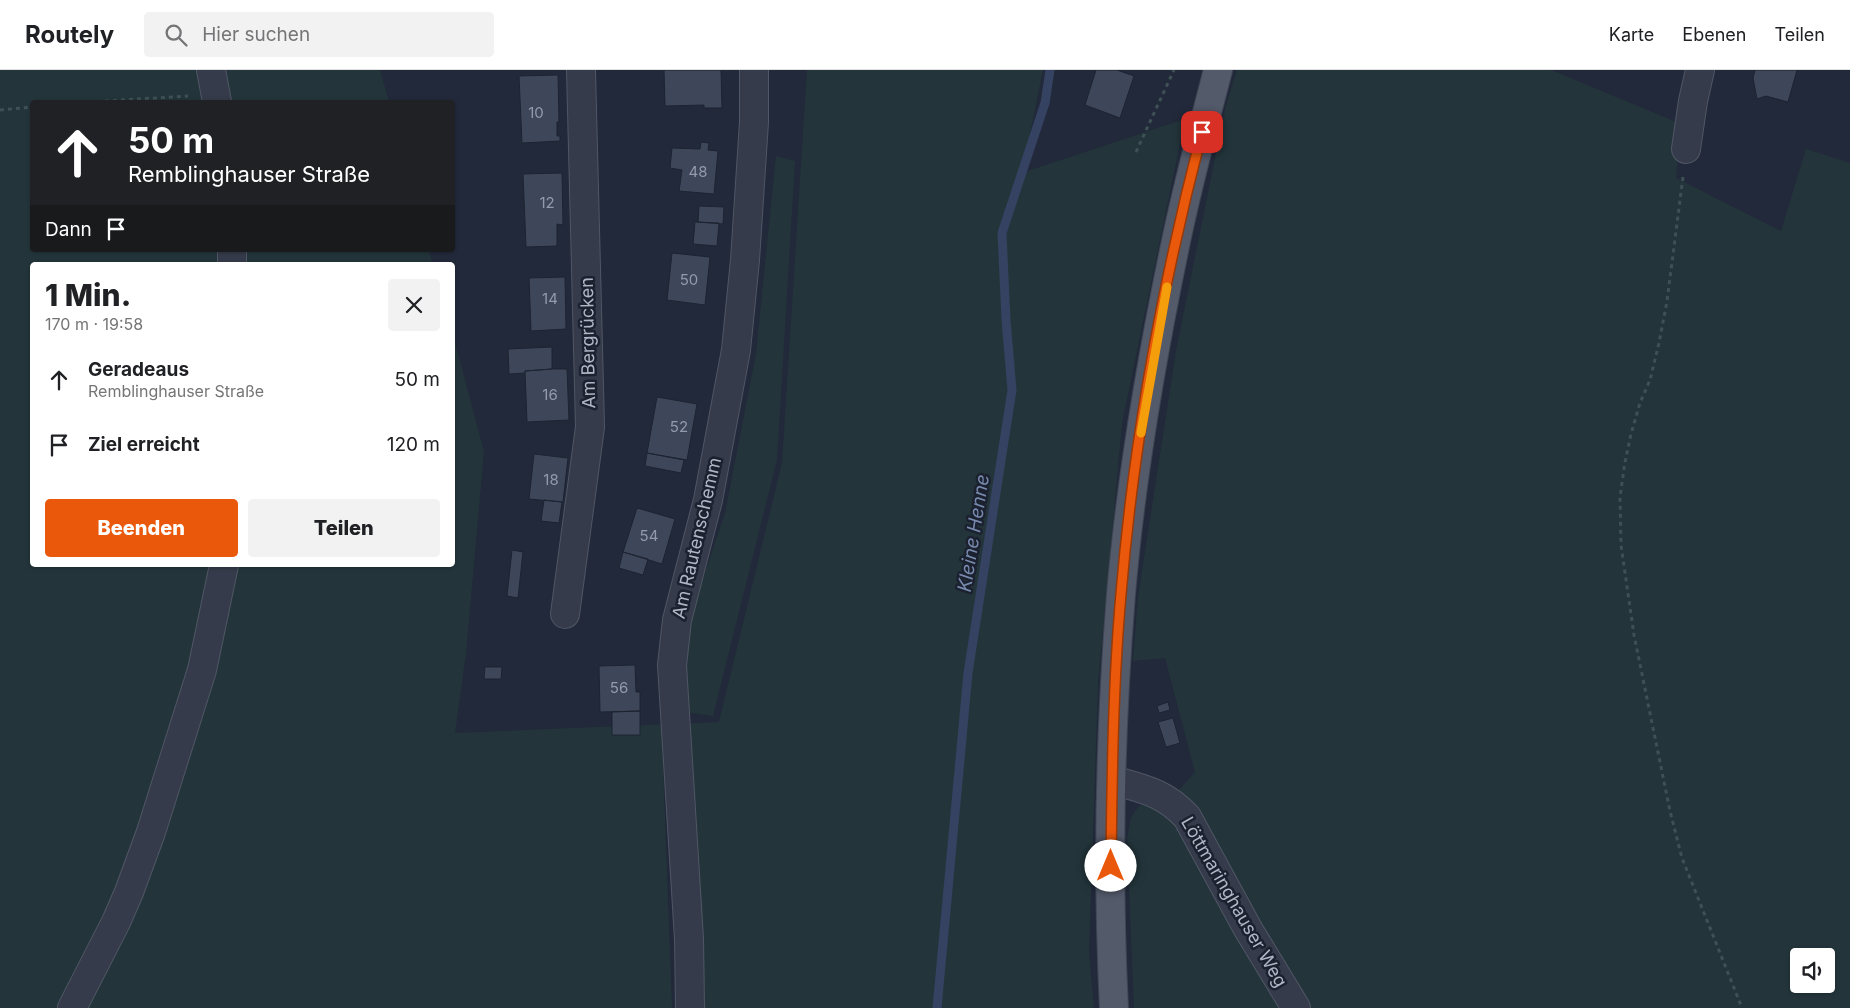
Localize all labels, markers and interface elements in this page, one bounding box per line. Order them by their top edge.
search box [144,12,494,57]
text: Routely [25,20,114,49]
icon: search [162,21,190,49]
text: Hier suchen [202,23,310,46]
text: Karte [1609,24,1654,45]
text: Ebenen [1682,24,1746,45]
text: Teilen [1774,24,1825,45]
house number: 10 [528,103,544,122]
pin [1181,111,1223,153]
icon: arrive [1188,118,1216,146]
text: 50 m [128,119,214,161]
icon: ahead [45,120,110,185]
text: Remblinghauser Straße [128,161,370,187]
house number: 48 [689,162,707,181]
house number: 12 [539,193,555,212]
icon: arrive [102,215,130,243]
text: Dann [45,218,92,241]
house number: 50 [680,270,698,289]
text: 1 Min. [45,277,131,313]
street label: Am Bergrücken [576,277,599,409]
button: close [388,279,440,331]
house number: 14 [542,289,558,308]
text: 170 m · 19:58 [45,314,143,334]
text: Geradeaus [88,358,189,381]
icon: ahead [45,366,73,394]
text: 50 m [394,368,440,391]
text: Remblinghauser Straße [88,381,264,401]
house number: 16 [542,385,558,404]
house number: 52 [670,417,688,436]
icon: arrive [45,431,73,459]
text: Ziel erreicht [88,433,200,456]
text: 120 m [387,433,440,456]
street label: Am Rautenschemm [668,455,725,621]
house number: 18 [543,470,559,489]
water label: Kleine Henne [953,473,994,594]
button: Beenden [45,499,238,557]
button: Teilen [248,499,440,557]
house number: 54 [640,526,658,545]
house number: 56 [610,678,628,697]
street label: Löttmaringhauser Weg [1177,813,1292,991]
position arrow [1084,839,1136,891]
map controls [1790,948,1835,993]
button: sound [1790,948,1835,993]

